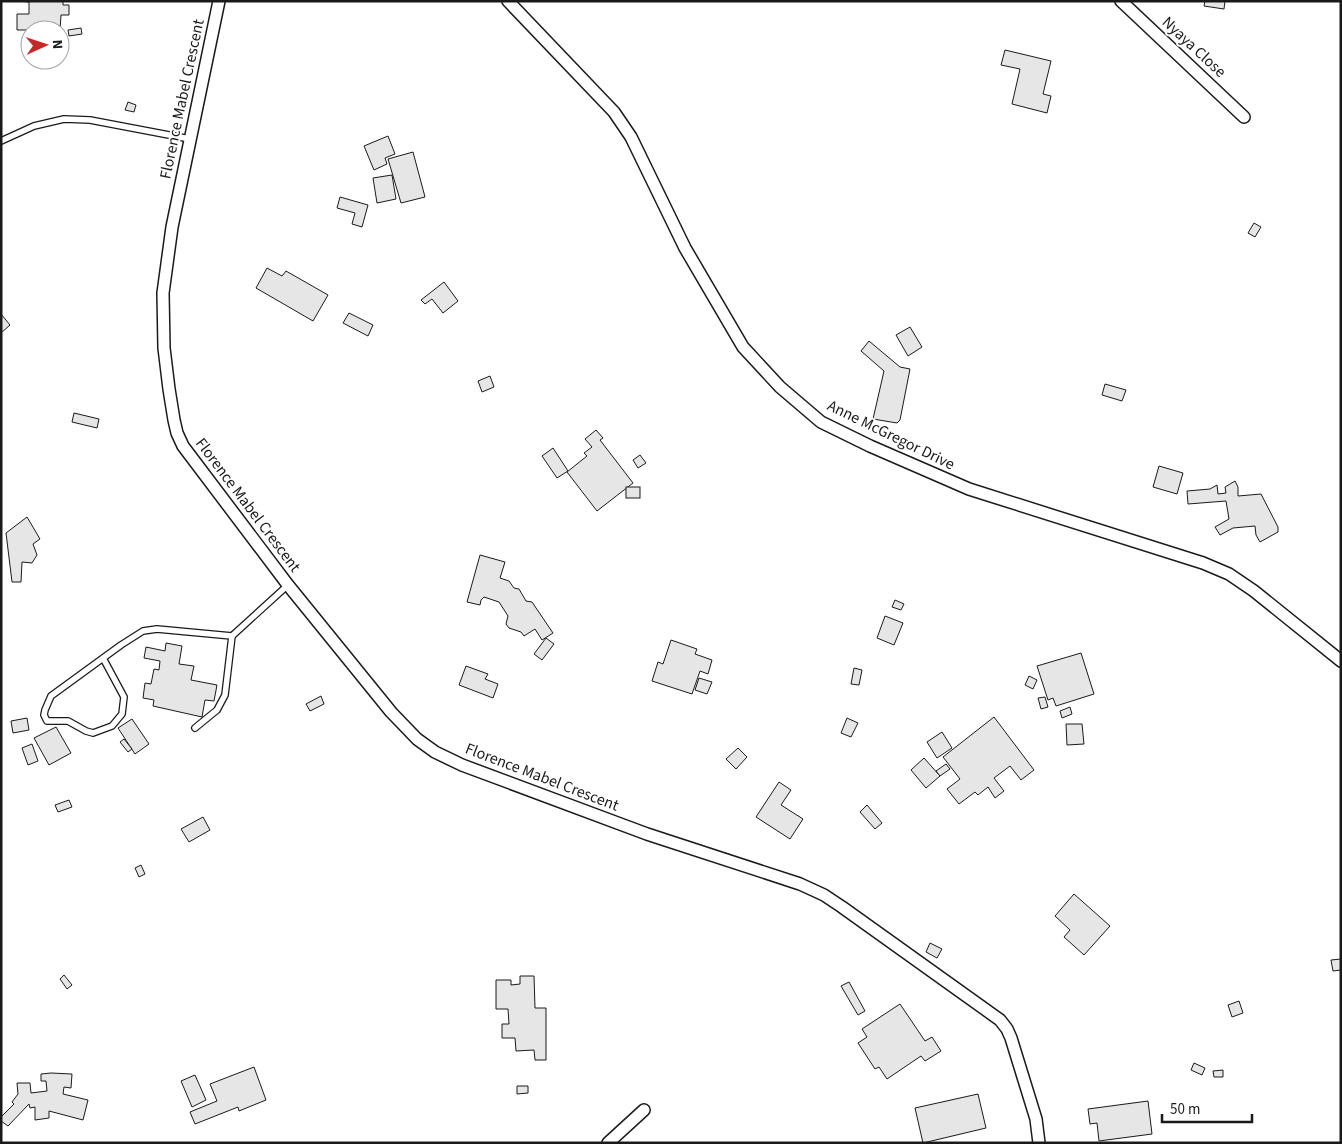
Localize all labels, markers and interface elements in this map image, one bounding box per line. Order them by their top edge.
street label: Nyaya Close [1157,12,1231,83]
street label: Florence Mabel Crescent [154,17,210,181]
north arrow [20,20,70,70]
text: N [47,39,67,50]
street label: Anne McGregor Drive [824,395,958,475]
street label: Florence Mabel Crescent [190,433,306,577]
street label: Florence Mabel Crescent [462,738,622,817]
scale bar [1162,1092,1252,1124]
text: 50 m [1170,1099,1200,1120]

